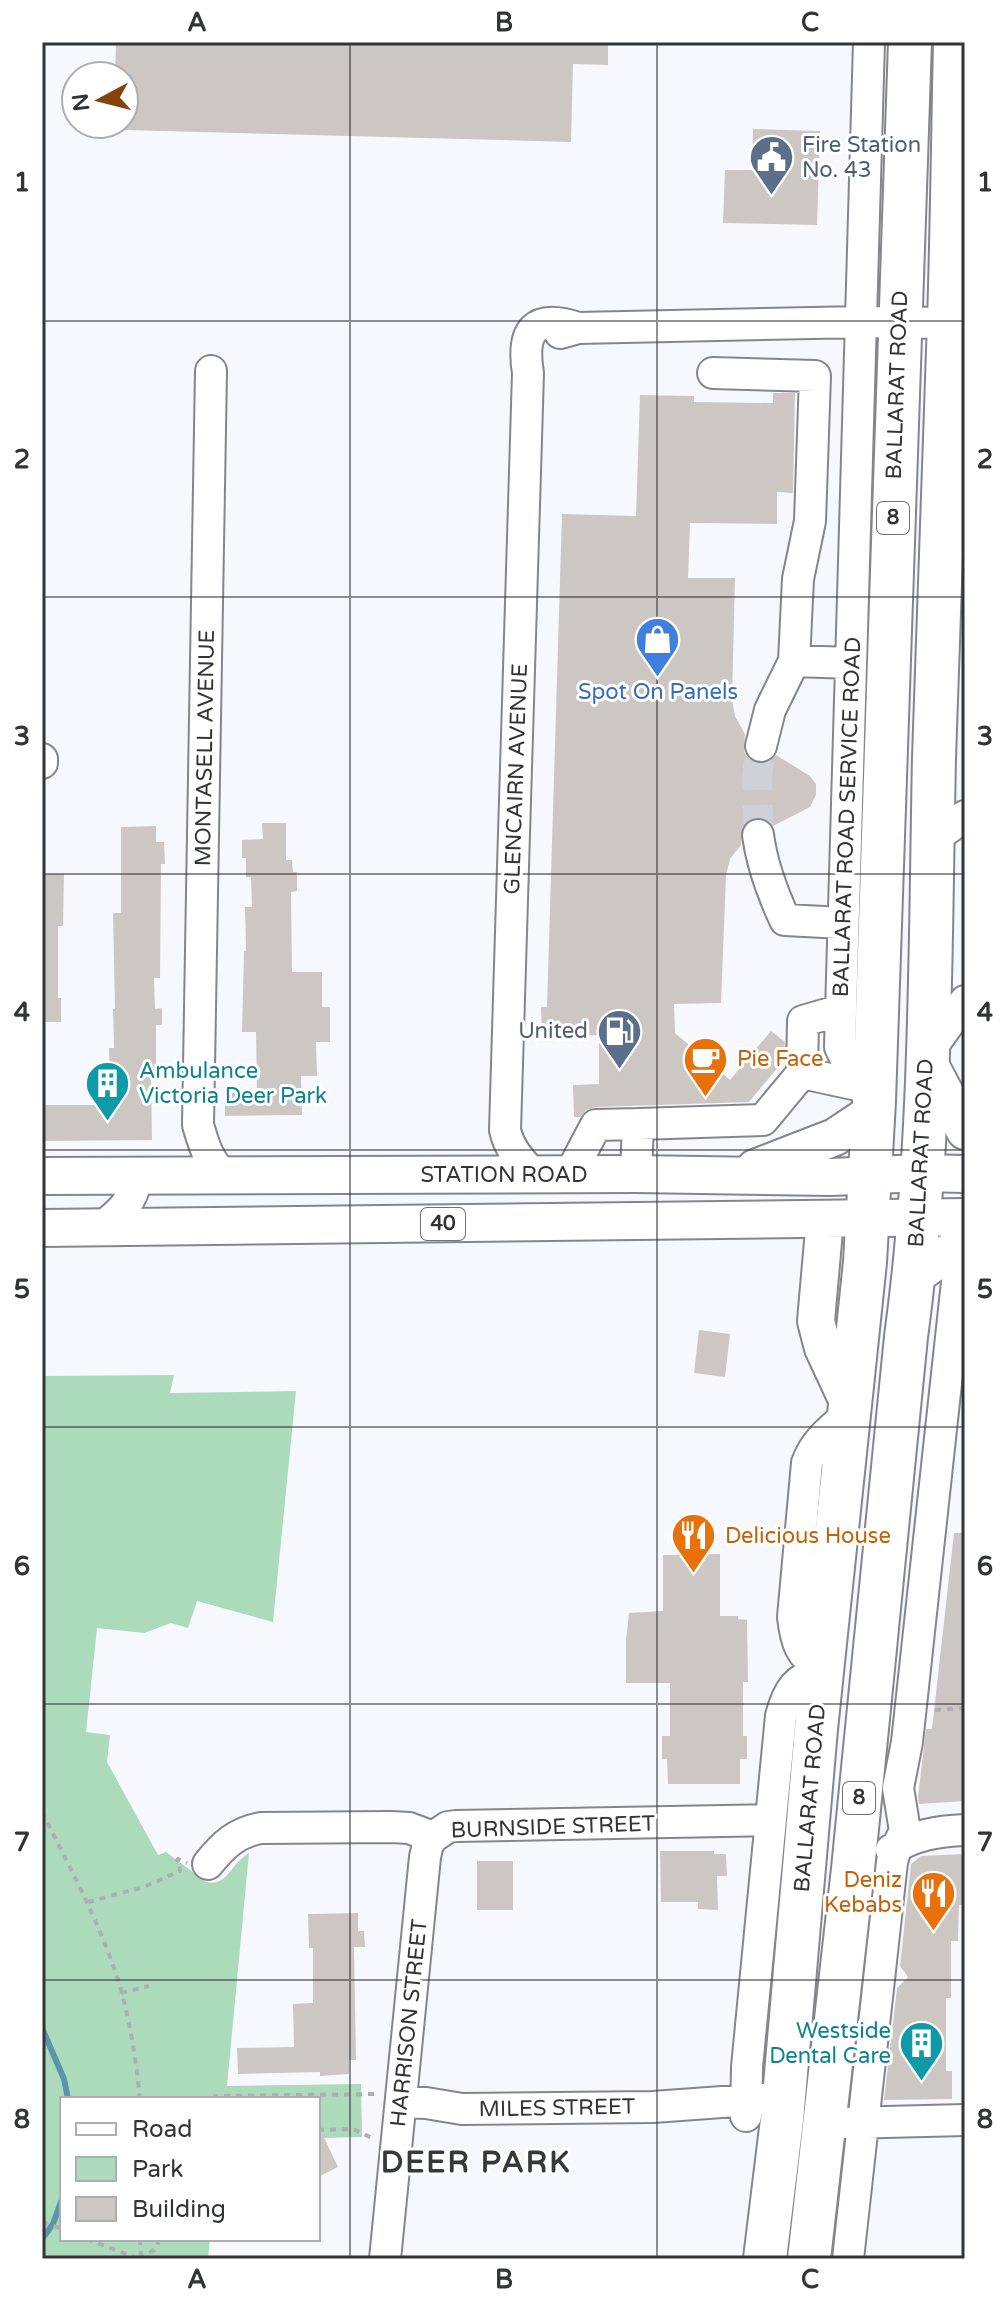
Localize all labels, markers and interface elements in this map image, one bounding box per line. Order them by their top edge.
text: A [187,7,207,38]
text: B [495,7,513,38]
text: C [801,7,819,38]
north arrow [60,60,140,140]
text: N [67,92,95,113]
place label: Fire Station No. 43 [802,132,921,183]
public building icon: Fire Station No. 43 [747,134,795,197]
text: 1 [14,167,30,198]
text: 1 [977,167,993,198]
street label: BALLARAT ROAD [881,290,913,480]
text: 2 [14,444,30,475]
text: 2 [977,444,993,475]
road number: 8 [877,502,909,534]
shop icon: Spot On Panels [634,615,682,678]
street label: MONTASELL AVENUE [190,629,220,867]
street label: BALLARAT ROAD SERVICE ROAD [828,636,866,998]
street label: GLENCAIRN AVENUE [499,663,533,895]
place label: Spot On Panels [578,679,738,705]
text: 3 [14,721,30,752]
text: 3 [977,721,993,752]
text: 4 [14,997,30,1028]
text: 4 [977,997,993,1028]
fuel station icon: United [595,1007,643,1070]
place label: United [518,1018,588,1044]
cafe icon: Pie Face [682,1035,730,1098]
place label: Pie Face [737,1046,823,1072]
place label: Ambulance Victoria Deer Park [139,1058,327,1109]
street label: BALLARAT ROAD [903,1058,939,1248]
building icon: Ambulance Victoria Deer Park [84,1060,132,1123]
street label: STATION ROAD [421,1162,587,1188]
road number: 40 [421,1208,465,1240]
text: 5 [14,1274,30,1305]
text: 5 [977,1274,993,1305]
restaurant icon: Delicious House [670,1512,718,1575]
place label: Delicious House [725,1523,891,1549]
text: 6 [14,1551,30,1582]
text: 6 [977,1551,993,1582]
street label: BALLARAT ROAD [789,1703,831,1893]
road number: 8 [843,1782,875,1814]
street label: BURNSIDE STREET [450,1810,656,1844]
text: 7 [14,1827,30,1858]
text: 7 [977,1827,993,1858]
place label: Deniz Kebabs [824,1867,902,1918]
restaurant icon: Deniz Kebabs [909,1869,957,1932]
street label: HARRISON STREET [385,1917,433,2128]
place label: Westside Dental Care [769,2018,891,2069]
building icon: Westside Dental Care [898,2020,946,2083]
street label: MILES STREET [478,2094,636,2122]
legend [60,2097,320,2241]
text: 8 [14,2104,30,2135]
text: 8 [977,2104,993,2135]
text: Road [132,2115,192,2144]
district label: DEER PARK [381,2144,571,2181]
text: Park [132,2155,183,2184]
text: Building [132,2195,226,2224]
text: A [187,2264,207,2295]
text: B [495,2264,513,2295]
text: C [801,2264,819,2295]

